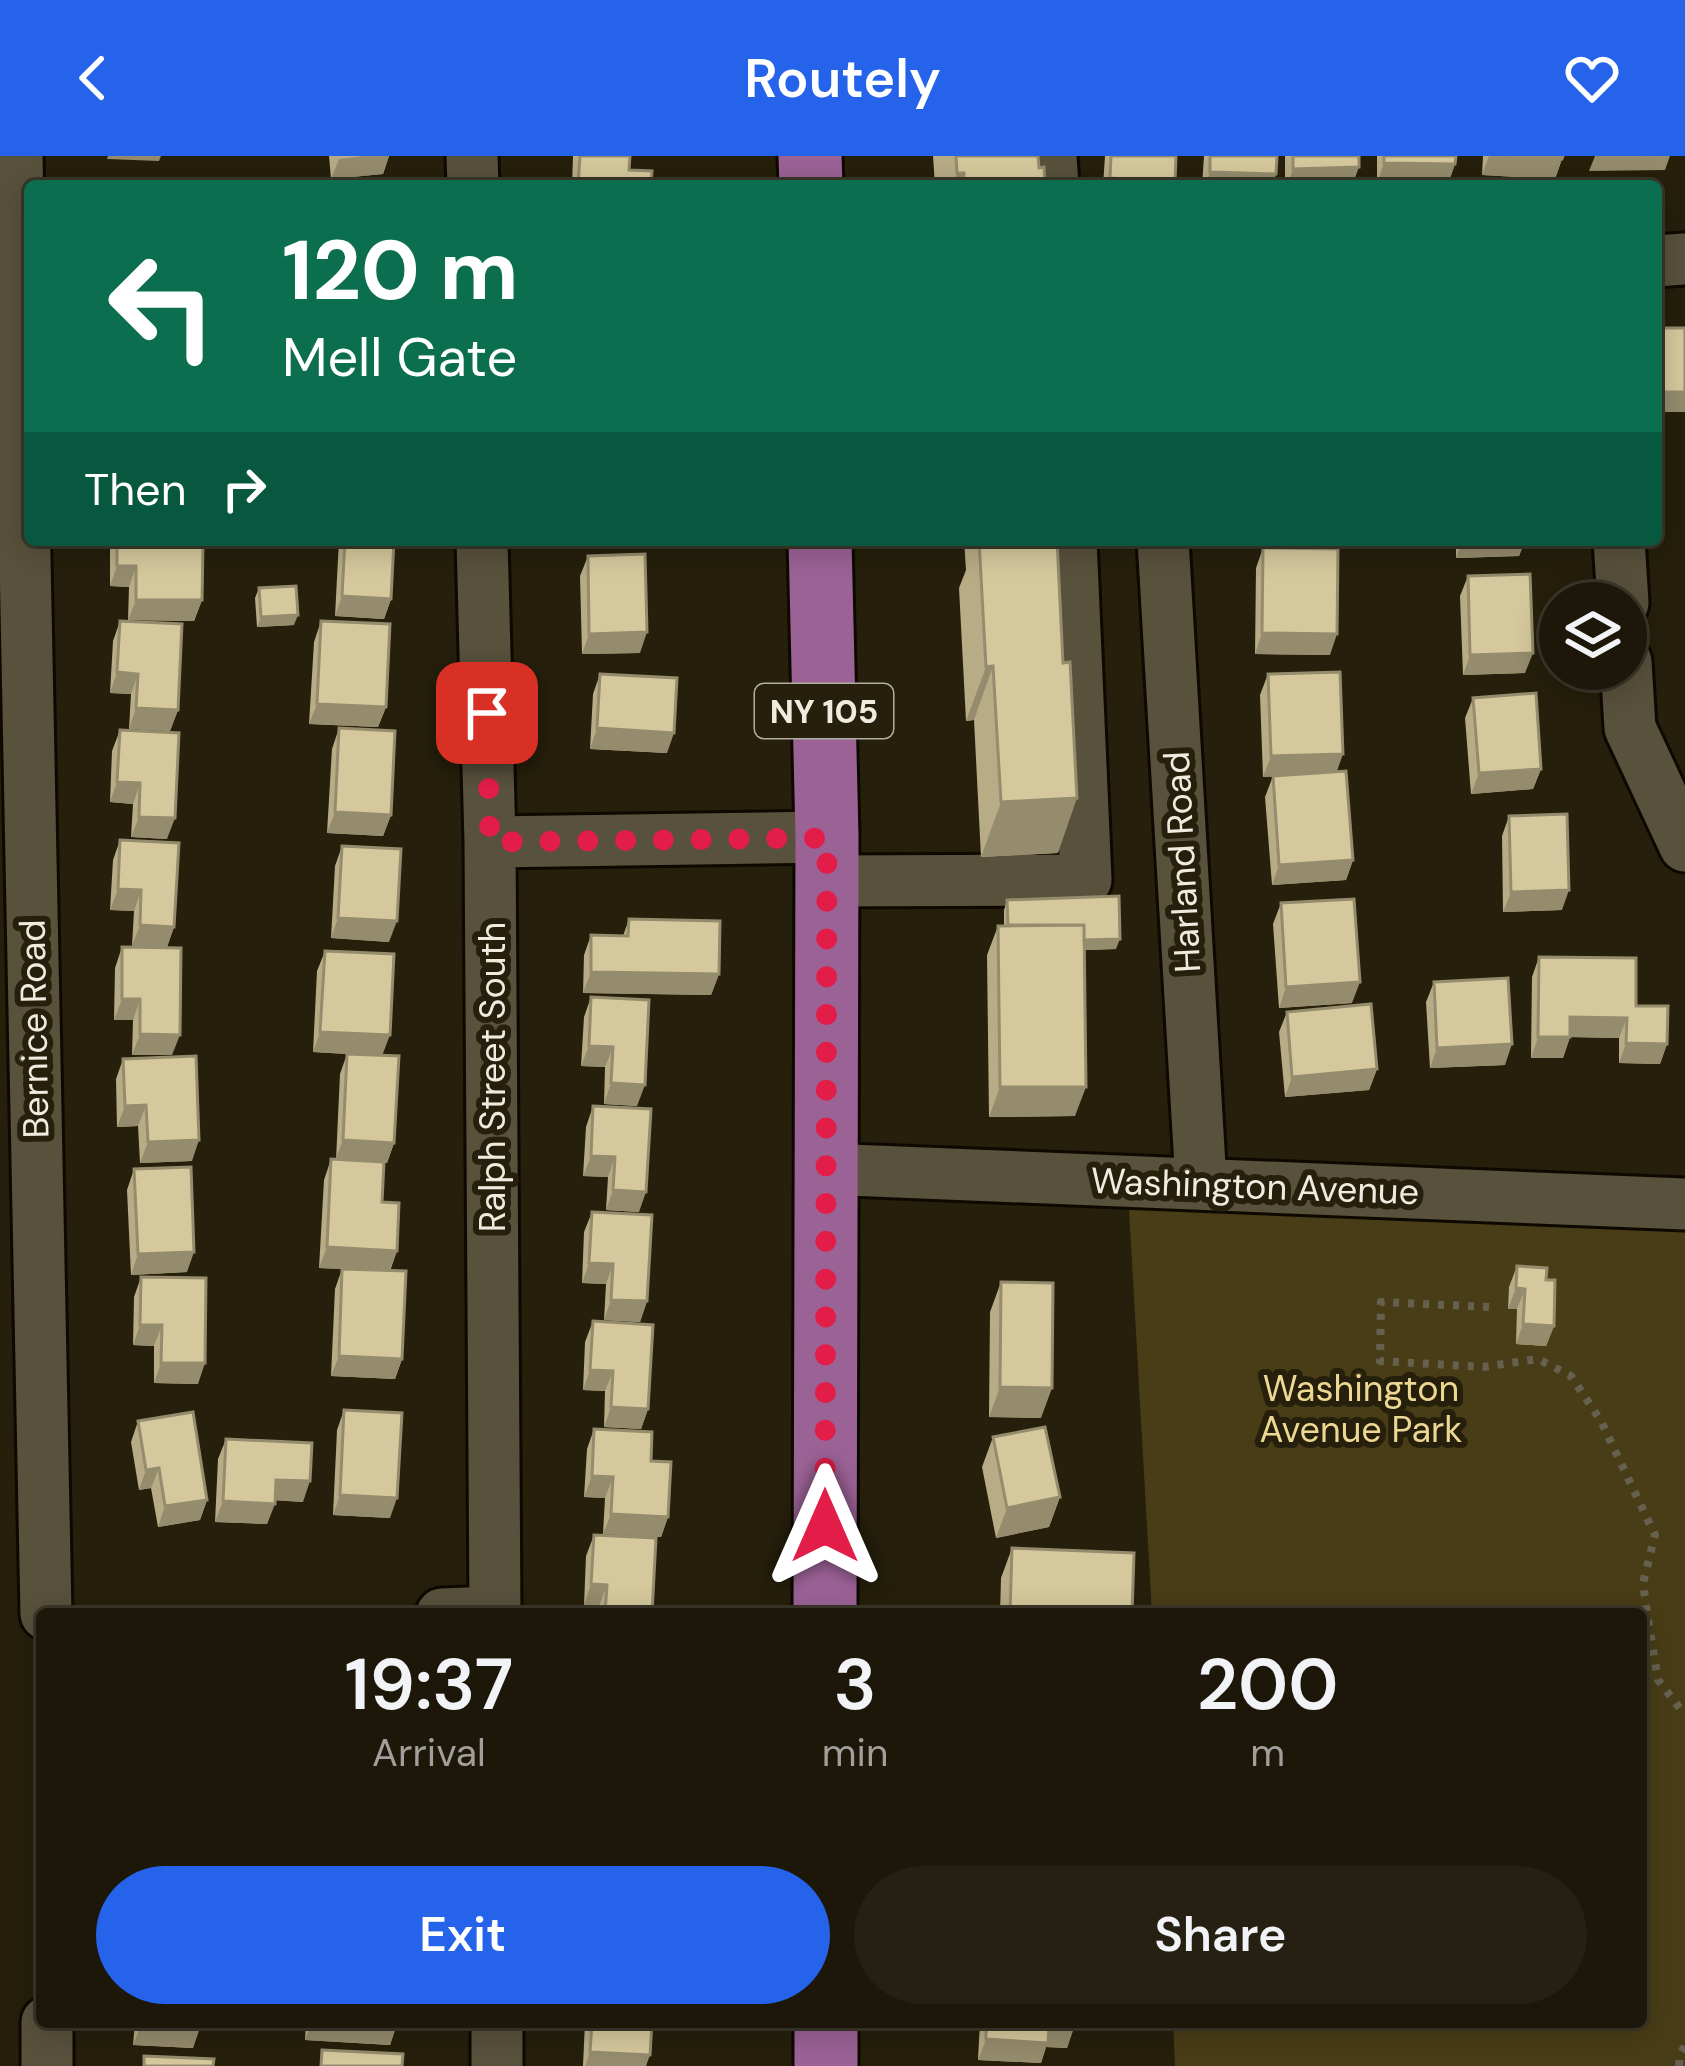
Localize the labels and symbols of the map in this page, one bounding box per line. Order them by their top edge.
pin [436,662,538,764]
road number: NY 105 [755,684,893,738]
street label: Harland Road [1153,750,1211,974]
street label: Bernice Road [9,919,59,1139]
street label: Ralph Street South [469,922,516,1232]
street label: Washington Avenue [1090,1157,1420,1215]
park label: Washington Avenue Park [1259,1365,1463,1453]
position arrow [762,1463,888,1589]

